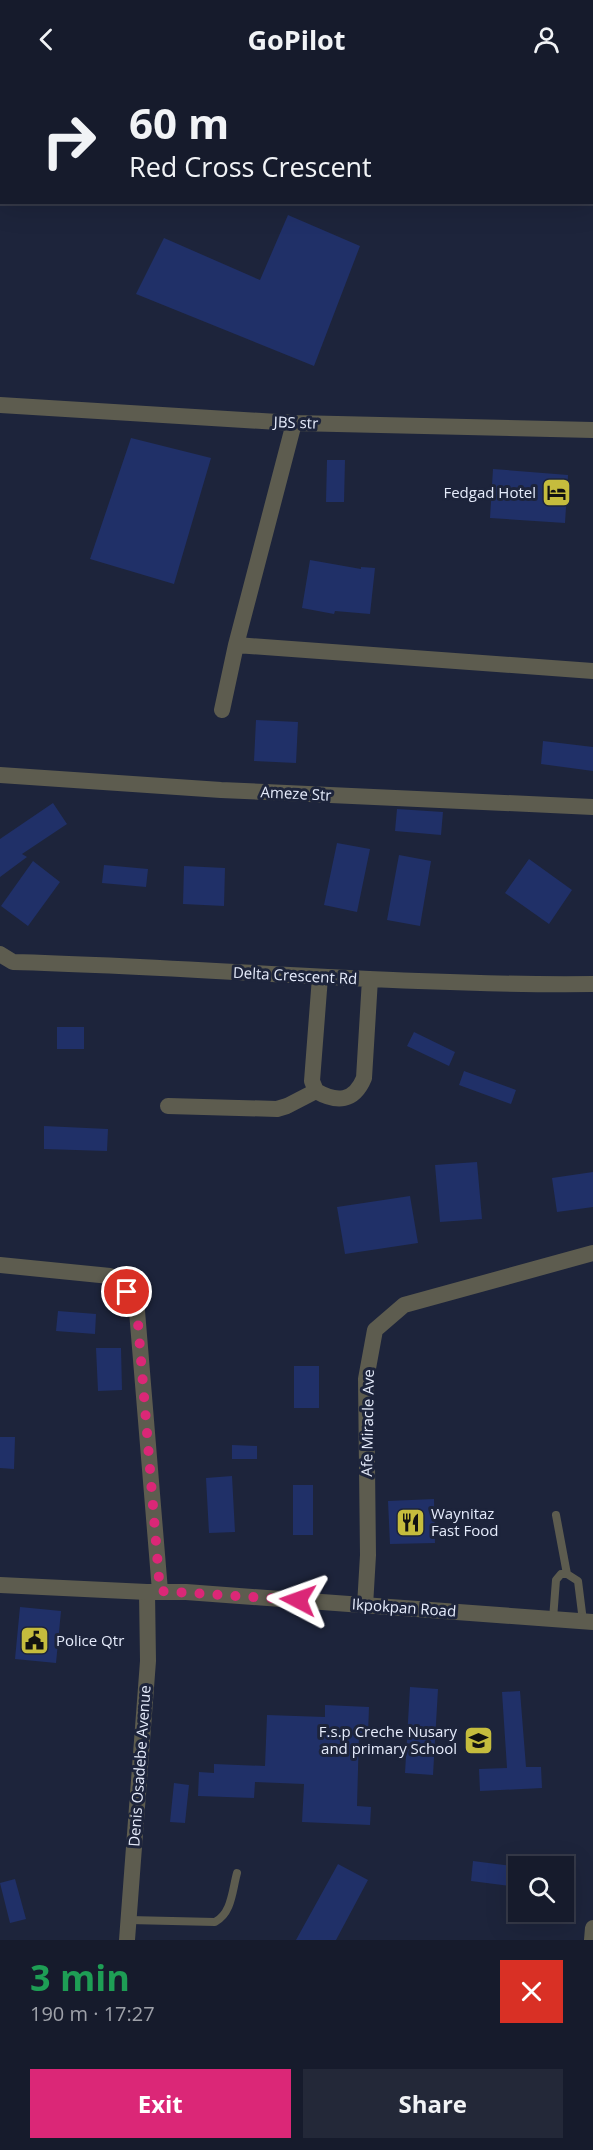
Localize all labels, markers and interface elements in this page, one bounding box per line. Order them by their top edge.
text: GoPilot [247,21,346,58]
icon: back [30,23,63,56]
icon: person [530,23,563,56]
text: 60 m [129,94,229,151]
icon: right [30,102,108,180]
text: Red Cross Crescent [129,148,372,185]
street label: JBS str [271,411,319,433]
hotel icon: Fedgad Hotel [541,477,573,509]
place label: Fedgad Hotel [443,482,536,502]
street label: Ameze Str [260,781,332,805]
street label: Delta Crescent Rd [232,962,358,988]
pin [101,1266,152,1317]
icon: arrive [110,1275,143,1308]
street label: Afe Miracle Ave [356,1369,378,1477]
place label: Waynitaz Fast Food [431,1503,498,1540]
restaurant icon: Waynitaz Fast Food [394,1507,426,1539]
position arrow [266,1568,330,1632]
street label: Ikpokpan Road [351,1593,457,1621]
public building icon: Police Qtr [19,1625,51,1657]
place label: Police Qtr [56,1630,124,1650]
street label: Denis Osadebe Avenue [123,1685,155,1847]
place label: F.s.p Creche Nusary and primary School [319,1721,457,1758]
school or university icon: F.s.p Creche Nusary and primary School [462,1725,494,1757]
map controls [508,1856,574,1922]
button: search [508,1856,574,1922]
text: 3 min [30,1953,130,2002]
button: close [500,1960,563,2023]
text: 190 m · 17:27 [30,2000,155,2027]
button: Exit [30,2069,291,2138]
button: Share [303,2069,563,2138]

